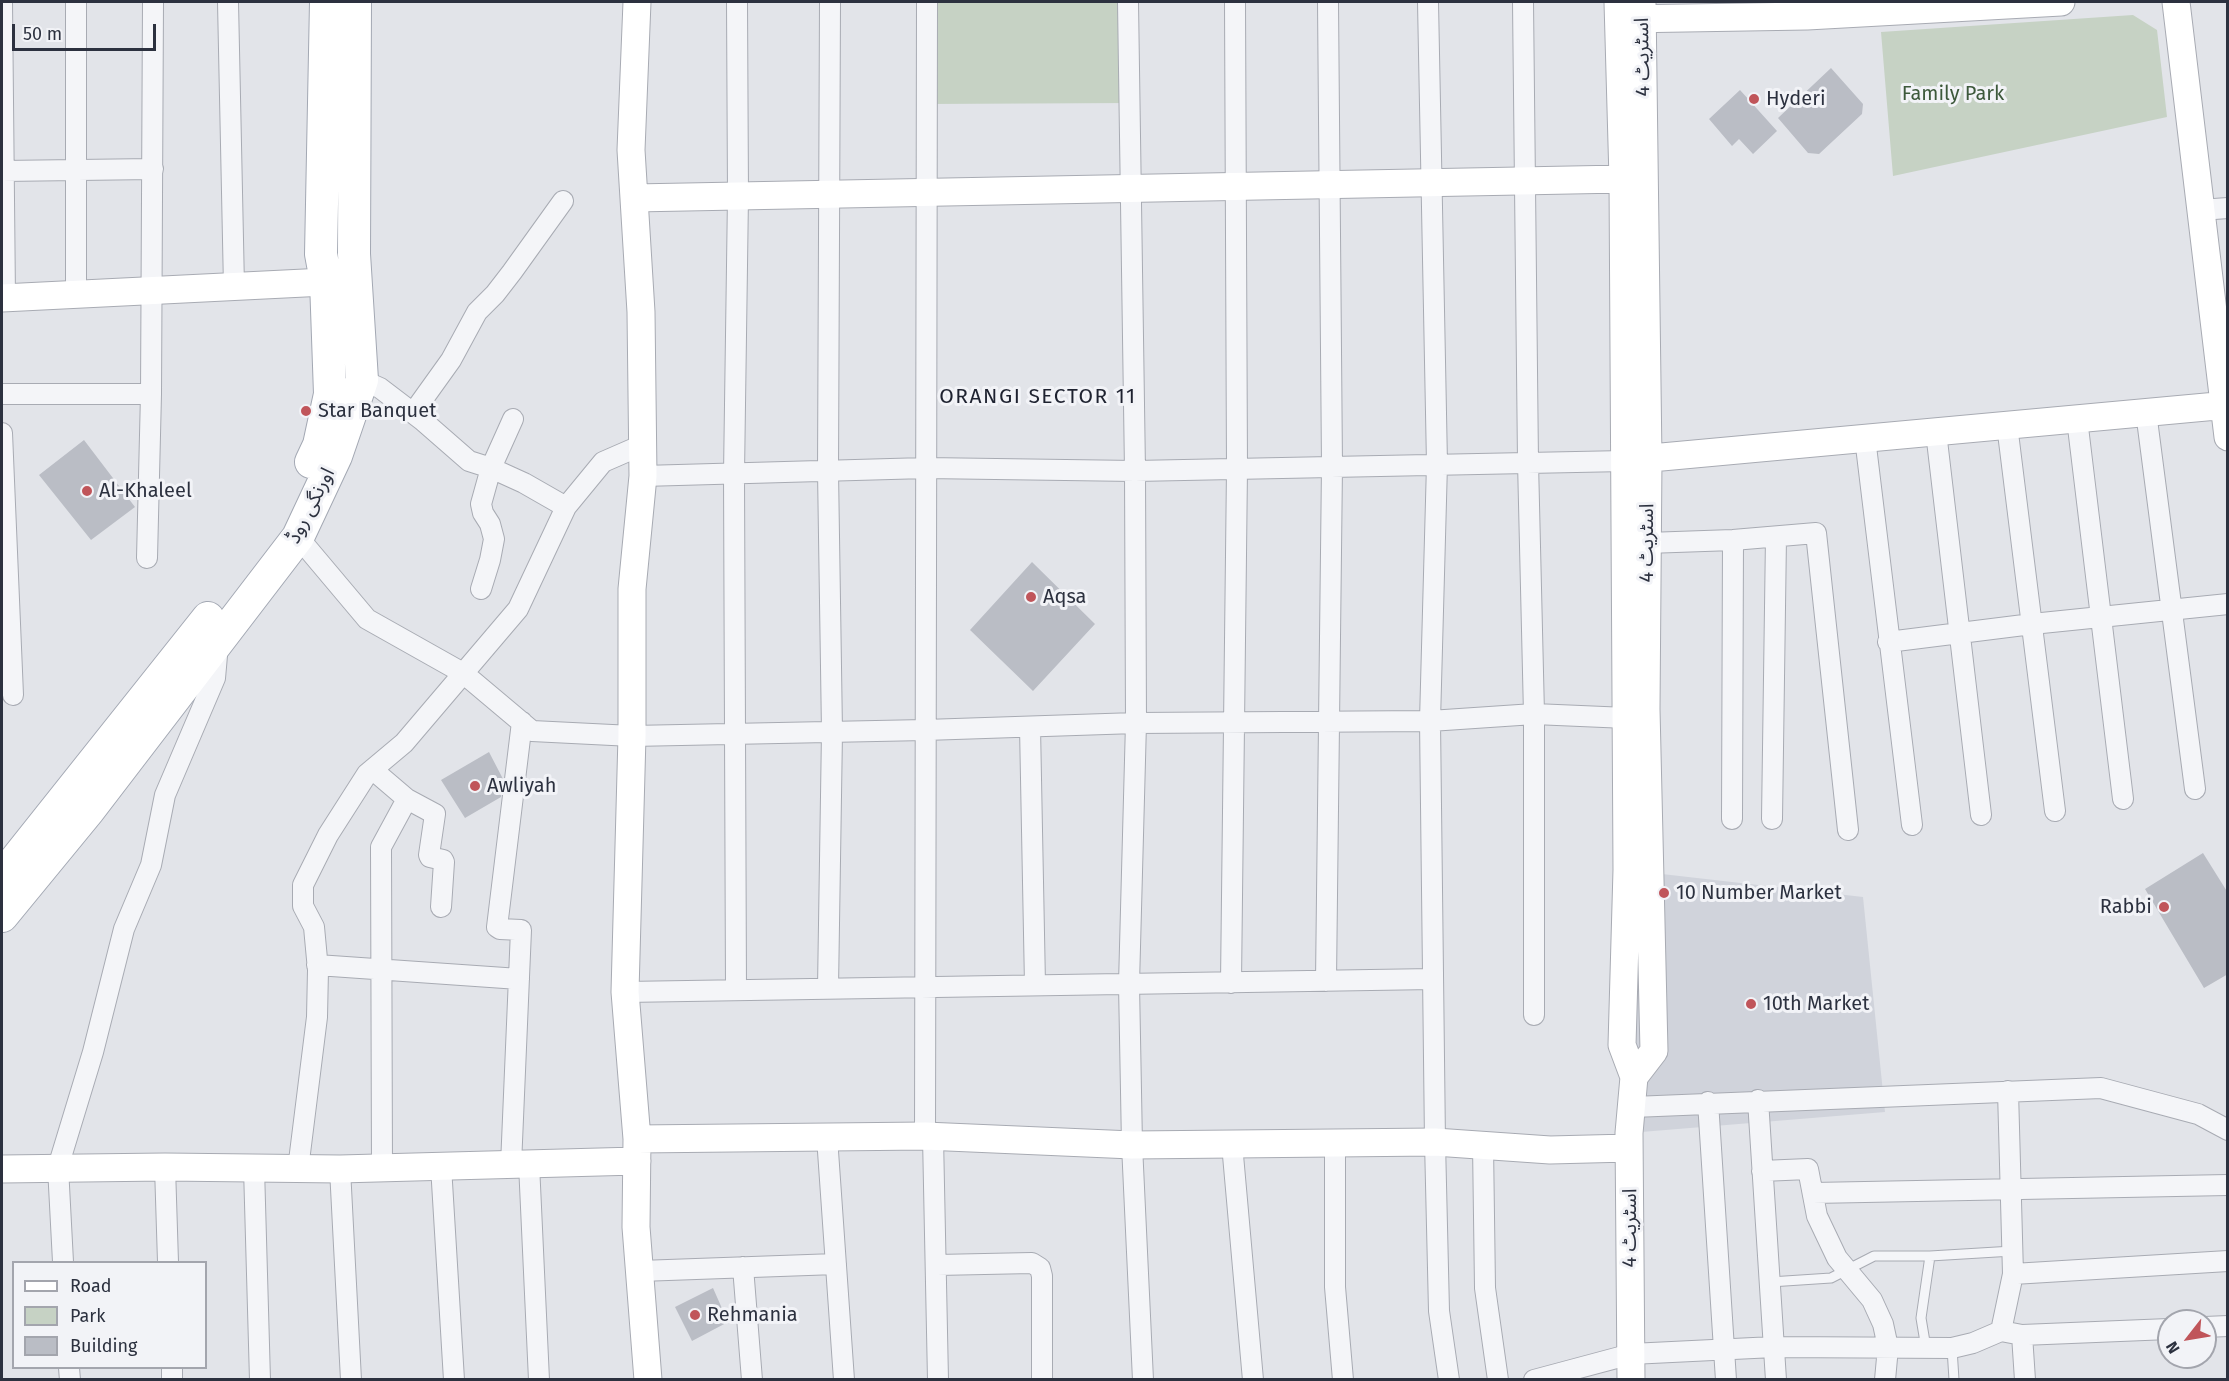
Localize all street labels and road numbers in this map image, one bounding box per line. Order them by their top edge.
street label: اسٹریٹ 4 [1630,17,1656,97]
street label: اورنگی روڈ [282,464,340,548]
street label: اسٹریٹ 4 [1635,504,1659,582]
street label: اسٹریٹ 4 [1618,1189,1642,1267]

